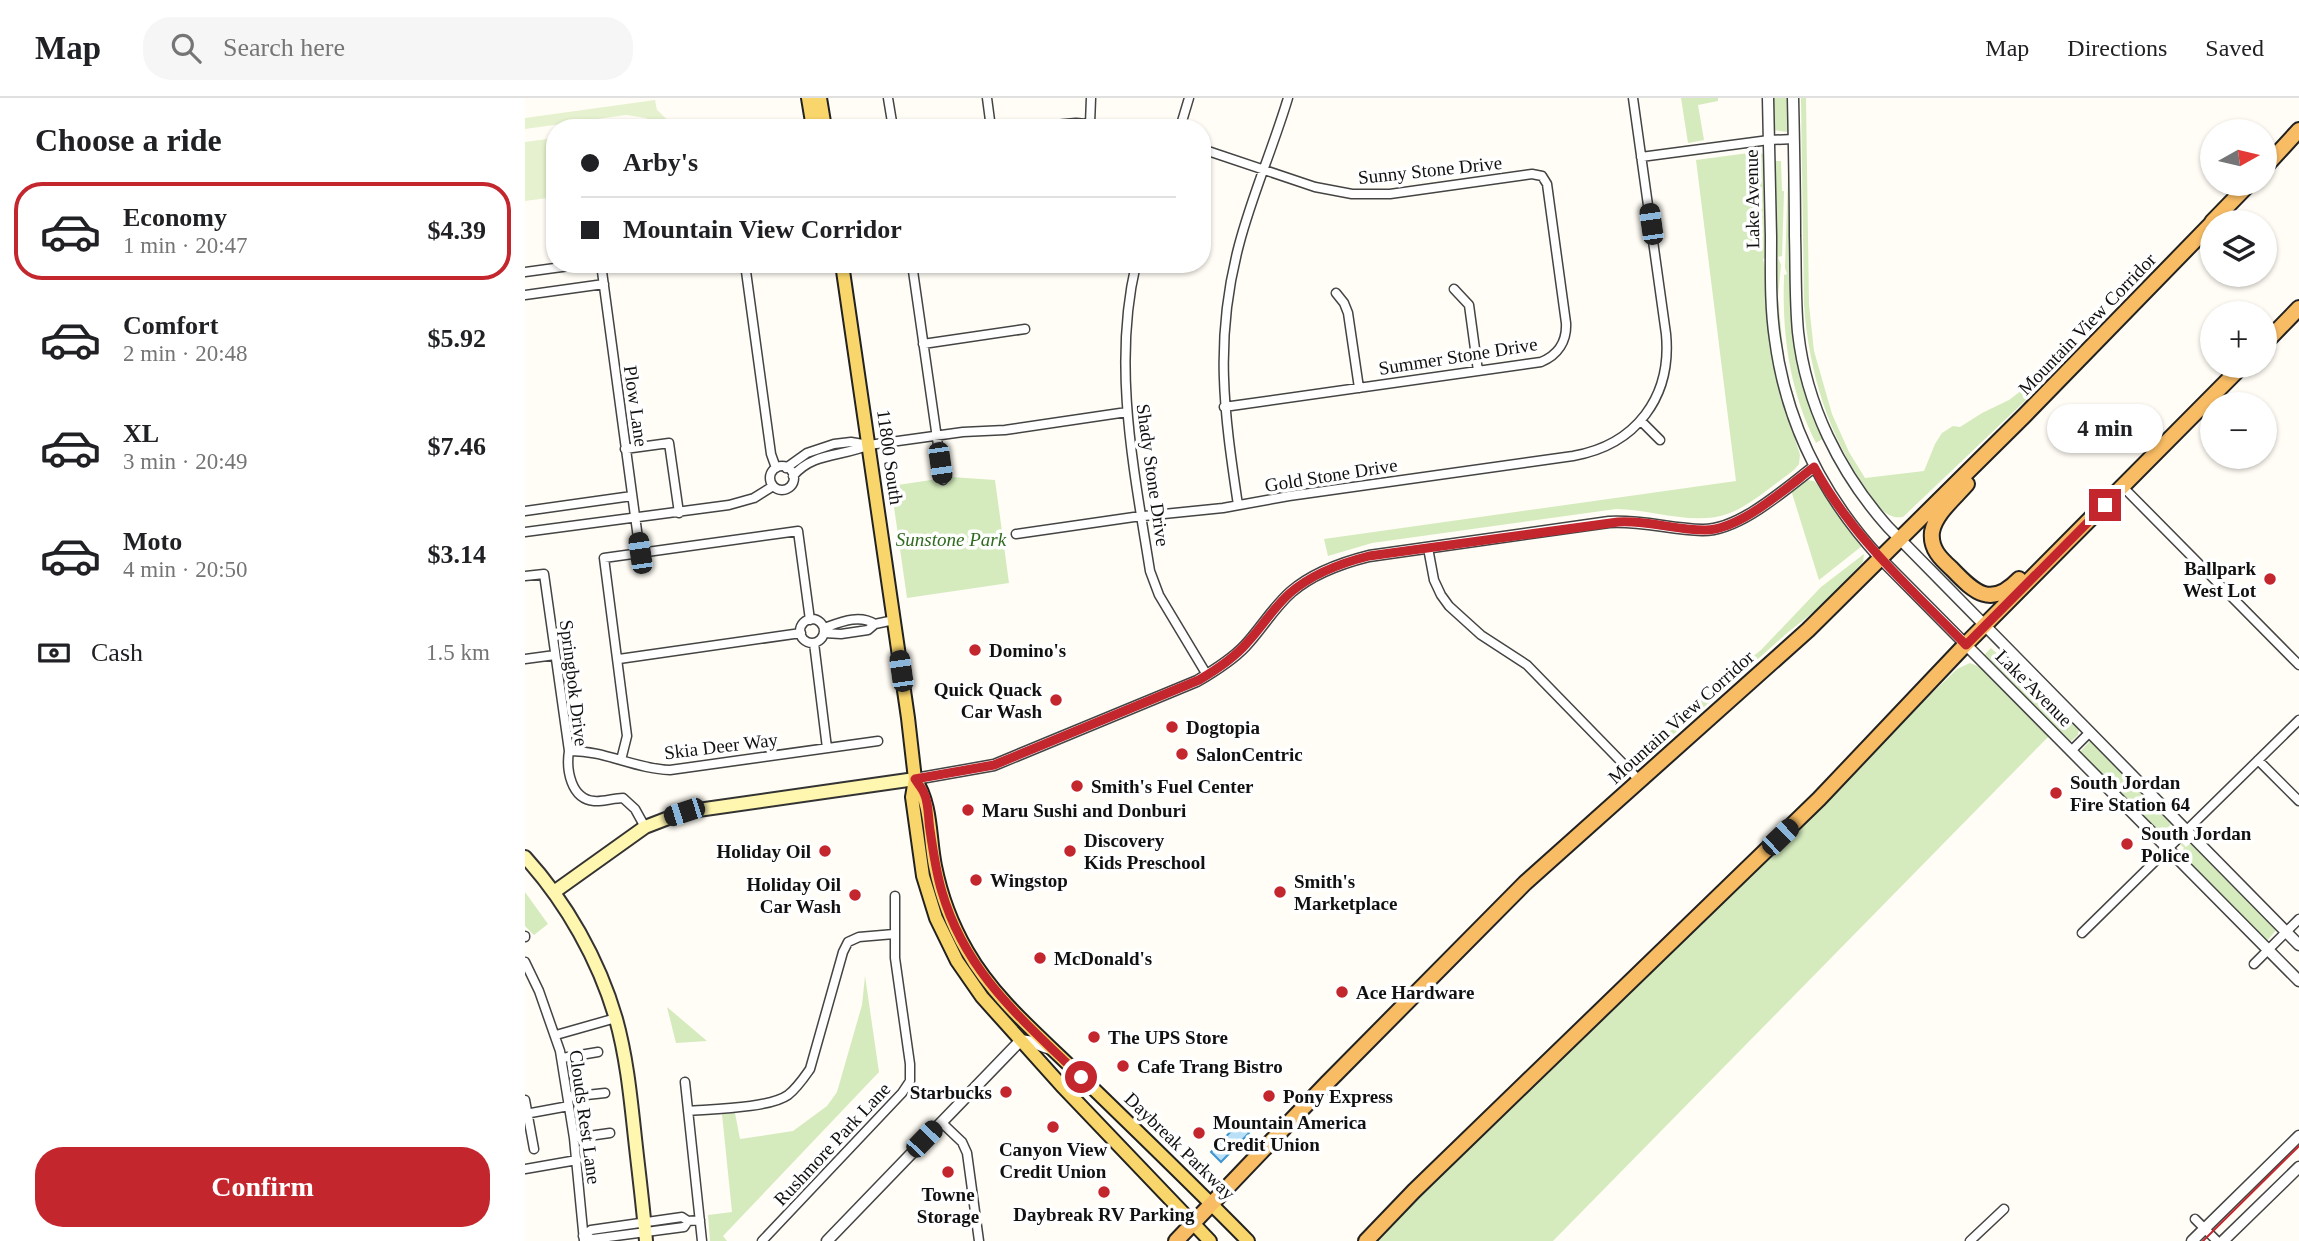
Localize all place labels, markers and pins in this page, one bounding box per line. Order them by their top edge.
place label: Ballpark West Lot [2183,558,2257,601]
marker: Ballpark West Lot [2262,571,2278,587]
place label: Domino's [989,640,1066,661]
marker: Domino's [967,642,983,658]
place label: Quick Quack Car Wash [934,679,1042,722]
marker: Quick Quack Car Wash [1048,692,1064,708]
place label: Dogtopia [1186,717,1260,738]
marker: Dogtopia [1164,719,1180,735]
place label: SalonCentric [1196,744,1303,765]
marker: SalonCentric [1174,746,1190,762]
place label: South Jordan Fire Station 64 [2070,772,2190,815]
place label: Smith's Fuel Center [1091,776,1254,797]
marker: Smith's Fuel Center [1069,778,1085,794]
marker: South Jordan Fire Station 64 [2048,785,2064,801]
place label: Maru Sushi and Donburi [982,800,1186,821]
marker: Maru Sushi and Donburi [960,802,976,818]
place label: South Jordan Police [2141,823,2252,866]
place label: Discovery Kids Preschool [1084,830,1206,873]
marker: South Jordan Police [2119,836,2135,852]
place label: Holiday Oil [717,841,811,862]
marker: Holiday Oil [817,843,833,859]
marker: Discovery Kids Preschool [1062,843,1078,859]
place label: Wingstop [990,870,1068,891]
place label: Smith's Marketplace [1294,871,1397,914]
marker: Wingstop [968,872,984,888]
place label: Holiday Oil Car Wash [747,874,841,917]
marker: Smith's Marketplace [1272,884,1288,900]
marker: Holiday Oil Car Wash [847,887,863,903]
place label: McDonald's [1054,948,1152,969]
marker: McDonald's [1032,950,1048,966]
place label: Ace Hardware [1356,982,1474,1003]
marker: Ace Hardware [1334,984,1350,1000]
place label: The UPS Store [1108,1027,1228,1048]
marker: The UPS Store [1086,1029,1102,1045]
place label: Cafe Trang Bistro [1137,1056,1283,1077]
marker: Cafe Trang Bistro [1115,1058,1131,1074]
place label: Starbucks [910,1082,992,1103]
marker: Starbucks [998,1084,1014,1100]
place label: Pony Express [1283,1086,1393,1107]
marker: Pony Express [1261,1088,1277,1104]
place label: Mountain America Credit Union [1213,1112,1367,1155]
marker: Canyon View Credit Union [1045,1119,1061,1135]
marker: Mountain America Credit Union [1191,1125,1207,1141]
place label: Canyon View Credit Union [999,1139,1107,1182]
marker: Towne Storage [940,1164,956,1180]
place label: Towne Storage [917,1184,979,1227]
marker: Daybreak RV Parking [1096,1184,1112,1200]
place label: Daybreak RV Parking [1013,1204,1195,1225]

